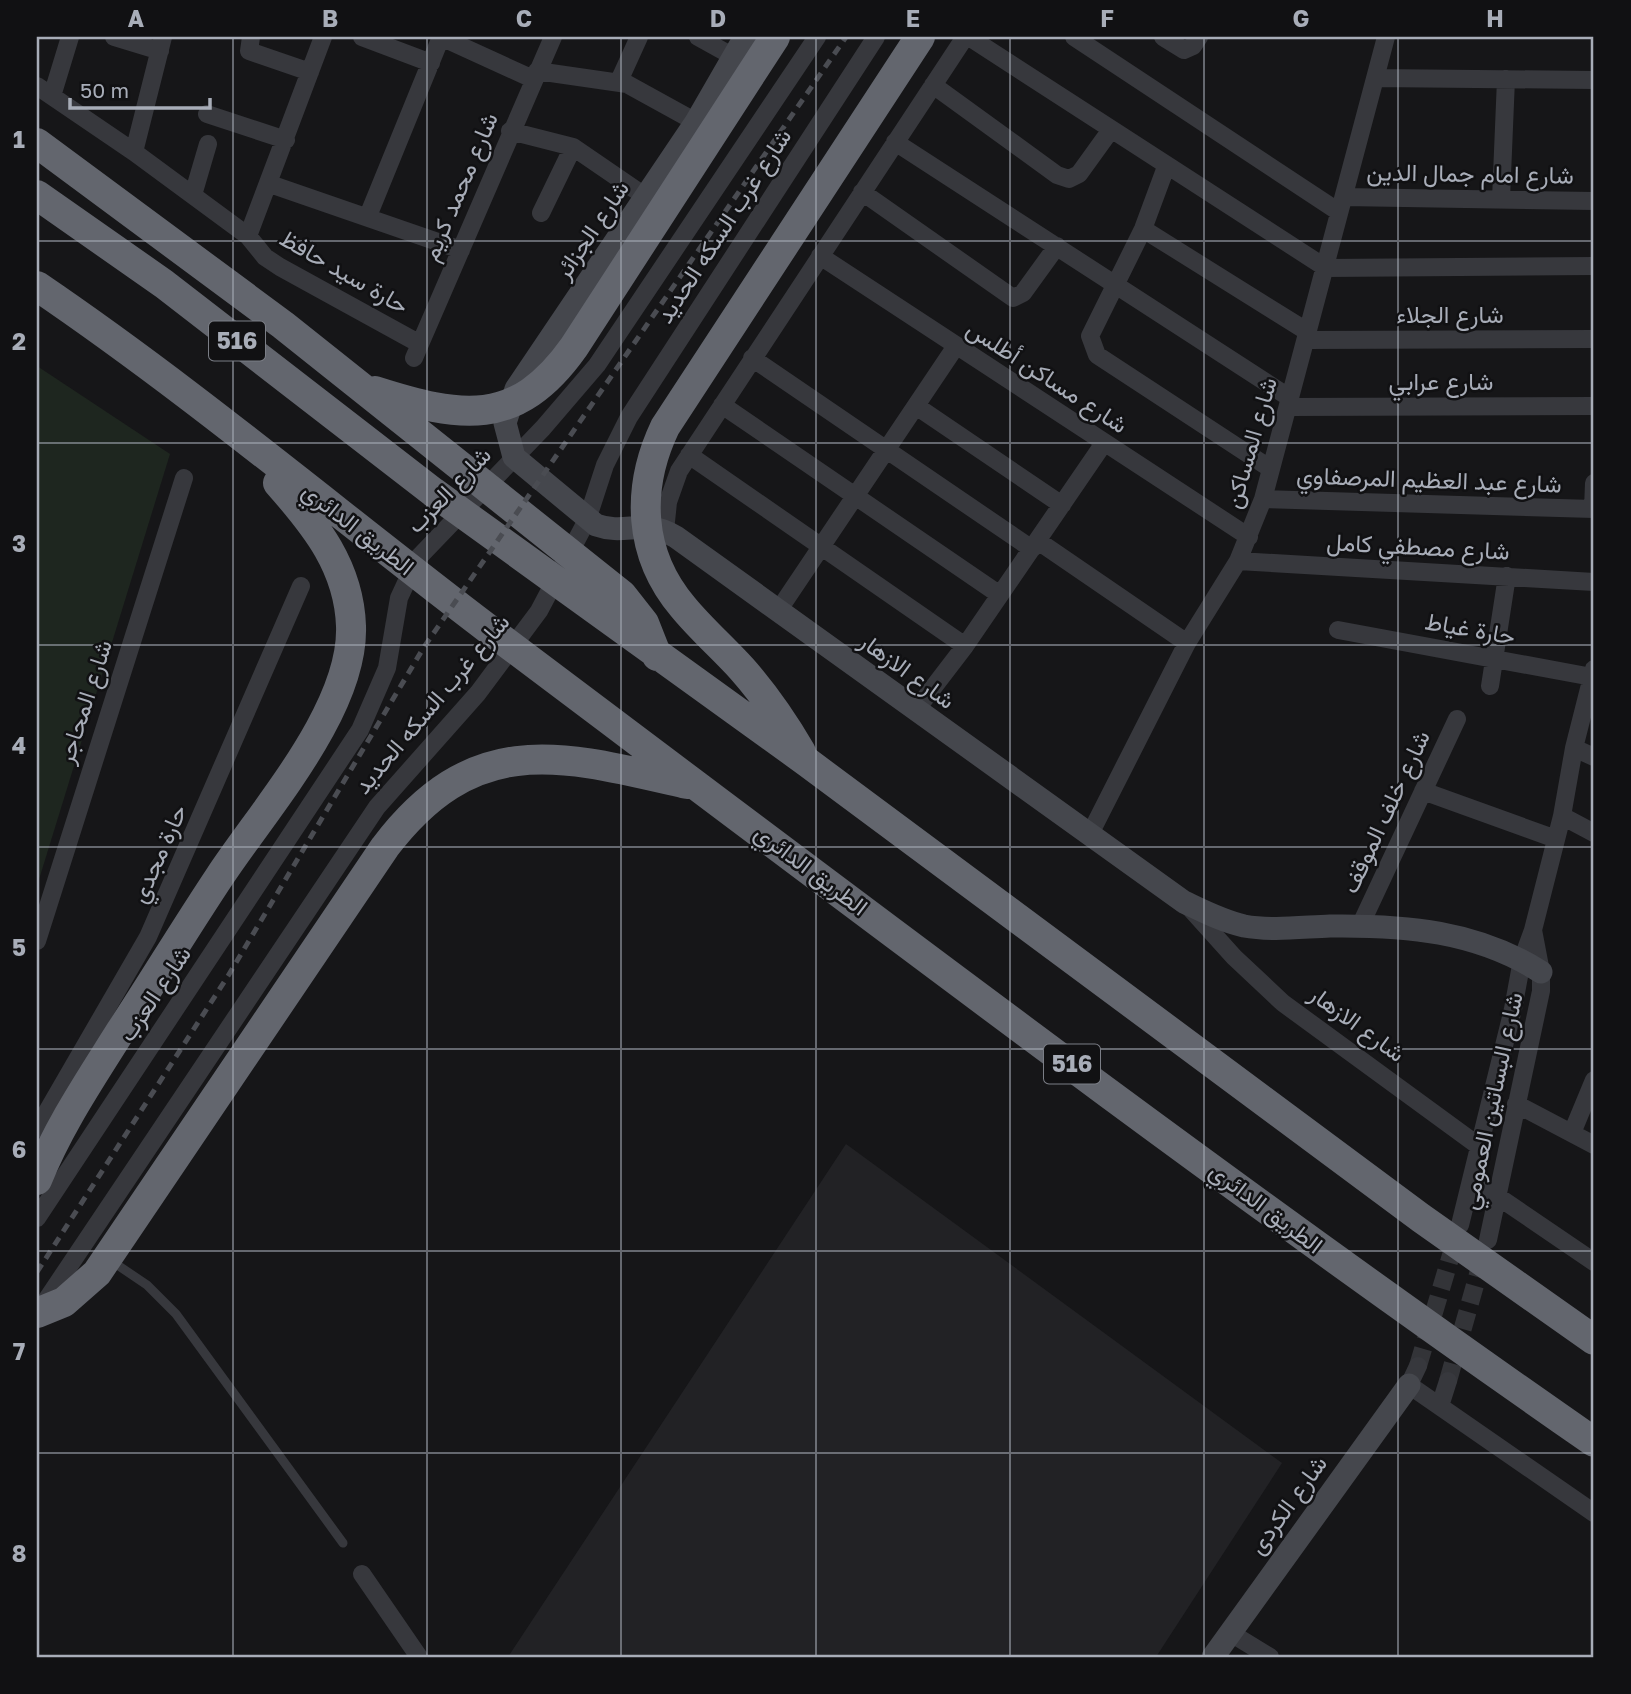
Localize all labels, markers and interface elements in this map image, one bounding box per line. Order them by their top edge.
text: A [128,4,145,32]
text: B [322,4,338,32]
text: C [516,4,532,32]
text: D [710,4,726,32]
text: E [906,4,920,32]
text: F [1100,4,1114,32]
text: G [1293,4,1309,32]
text: H [1486,4,1504,32]
scale bar [70,66,210,110]
text: 50 m [80,77,129,103]
street label: شارع محمد كريم [414,108,506,266]
street label: شارع غرب السكه الحديد [649,122,799,330]
text: 1 [13,125,25,153]
street label: شارع امام جمال الدين [1366,156,1574,192]
street label: شارع الجزائر [547,174,637,287]
street label: حارة سيد حافظ [274,222,414,321]
street label: شارع الجلاء [1396,299,1504,331]
street label: شارع مساكن أطلس [960,313,1134,441]
road number: 516 [209,322,265,360]
text: 2 [12,327,26,355]
street label: شارع عرابي [1389,366,1493,401]
street label: شارع المساكن [1217,374,1285,512]
street label: شارع العزب [400,440,498,540]
street label: شارع عبد العظيم المرصفاوي [1296,459,1562,504]
street label: الطريق الدائري [293,475,421,585]
street label: شارع مصطفي كامل [1326,526,1510,571]
text: 3 [12,529,26,557]
street label: حارة غياط [1423,605,1518,652]
street label: شارع غرب السكه الحديد [347,607,517,801]
street label: شارع الازهار [852,625,961,717]
street label: شارع المحاجر [50,636,120,769]
street label: شارع خلف الموقف [1334,725,1438,899]
text: 4 [12,731,26,759]
street label: حارة مجدي [123,800,198,910]
street label: الطريق الدائري [746,817,874,926]
text: 5 [12,933,26,961]
street label: شارع العزب [111,940,199,1048]
street label: شارع الازهار [1302,978,1411,1070]
street label: شارع البساتين العمومي [1453,989,1534,1213]
road number: 516 [1044,1044,1100,1084]
text: 6 [12,1135,26,1163]
street label: الطريق الدائري [1201,1155,1329,1264]
text: 7 [13,1337,25,1365]
street label: شارع الكردى [1241,1449,1335,1561]
text: 8 [12,1539,26,1567]

